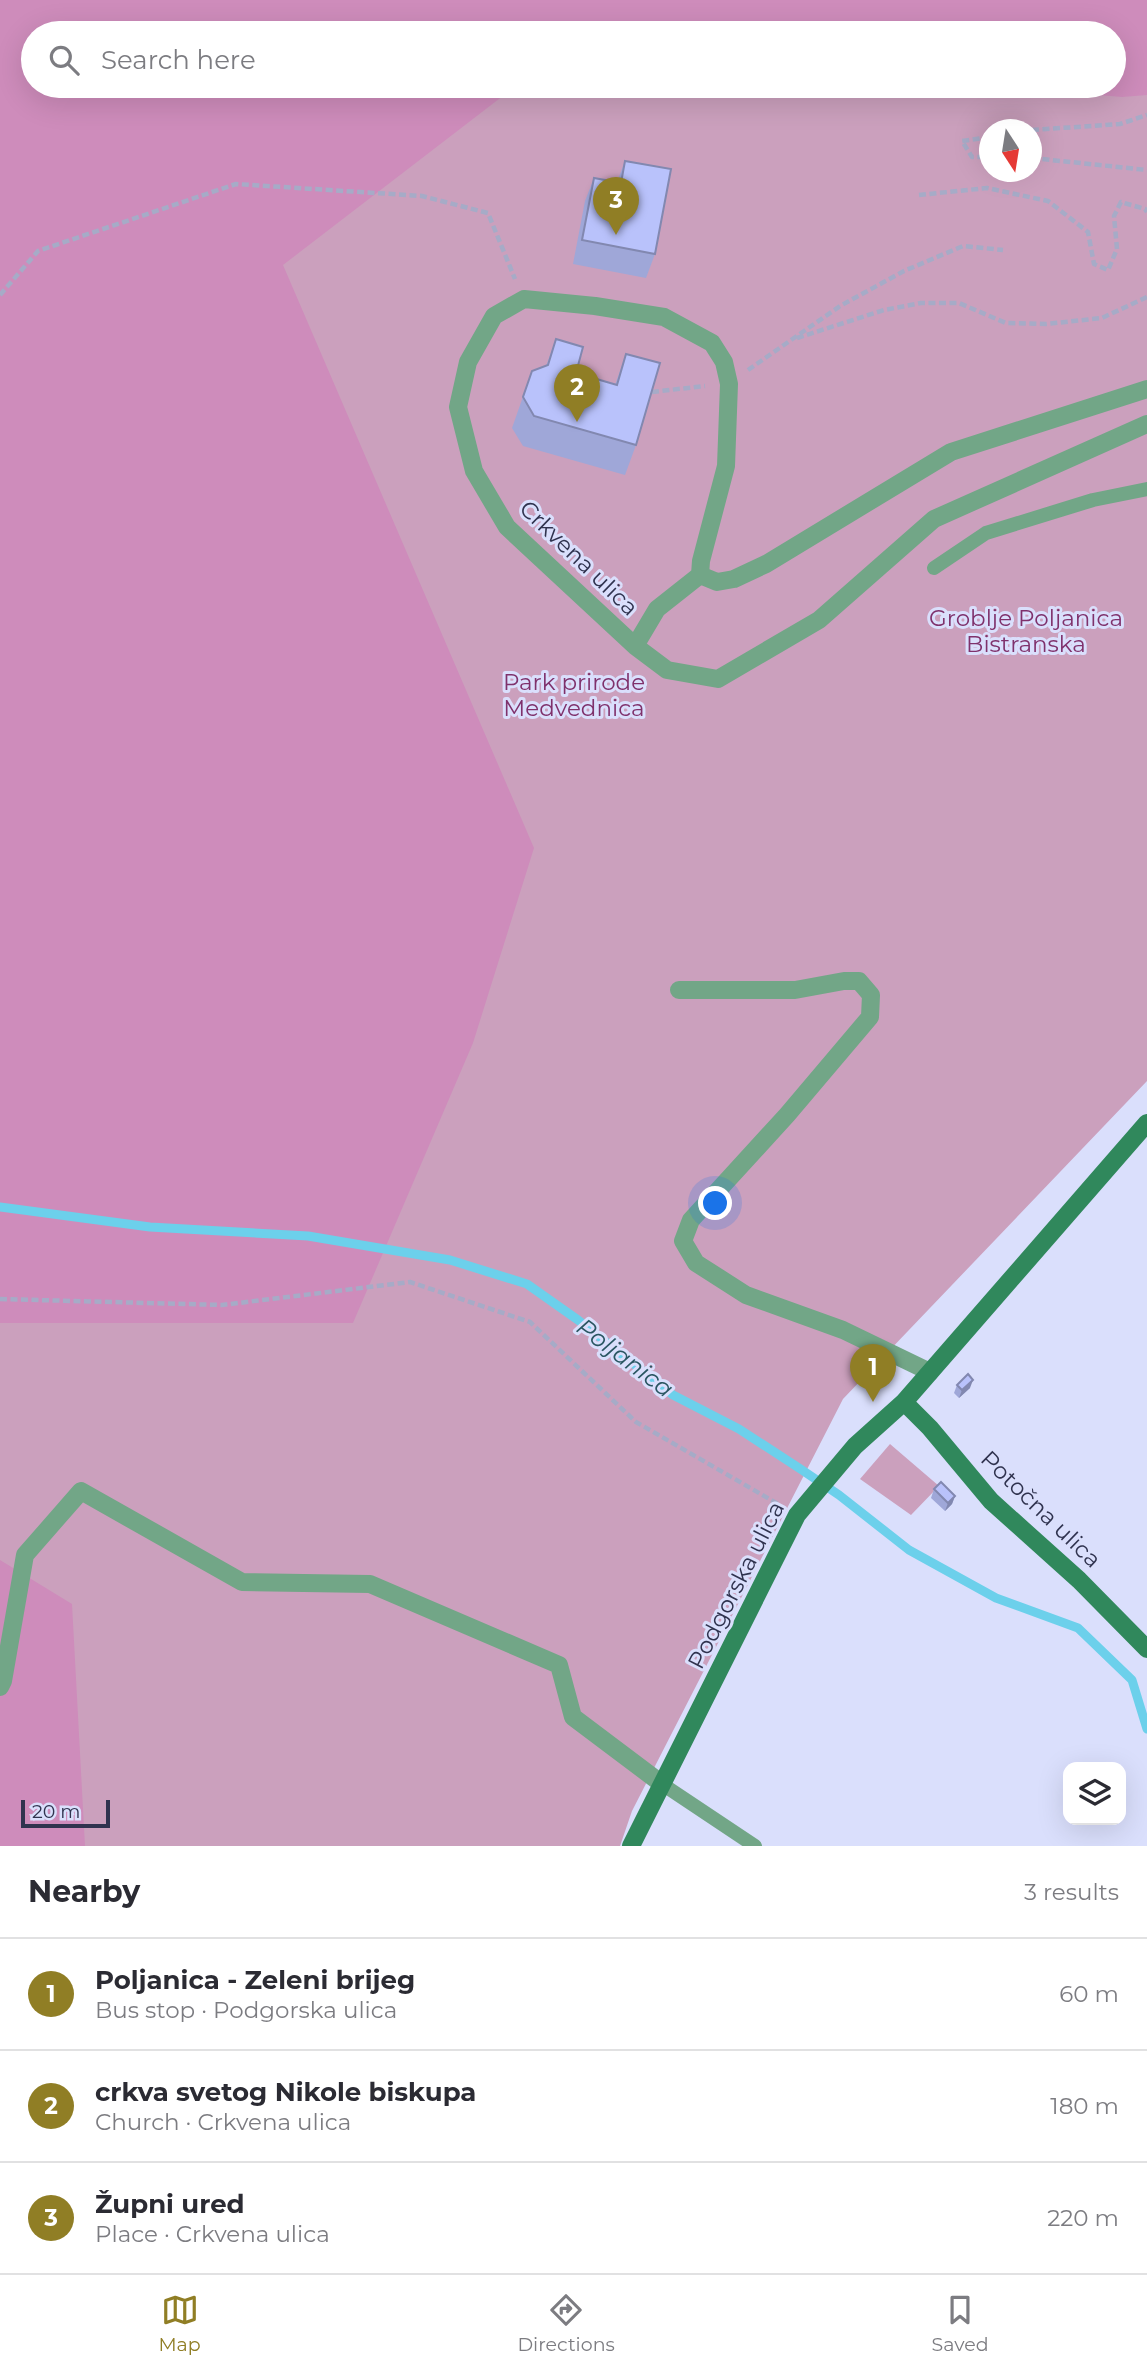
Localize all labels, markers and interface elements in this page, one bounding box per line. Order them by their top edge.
search box [21,21,1126,98]
icon: search [45,41,83,79]
text: Search here [101,44,256,76]
north arrow [979,119,1042,182]
pin: 3 [593,177,639,235]
pin: 2 [554,364,600,422]
street label: Crkvena ulica [514,494,644,622]
park label: Groblje Poljanica Bistranska [929,604,1123,658]
park label: Park prirode Medvednica [503,668,645,722]
your location [698,1186,732,1220]
water label: Poljanica [571,1312,679,1403]
pin: 1 [850,1344,896,1402]
street label: Potočna ulica [975,1445,1107,1573]
street label: Podgorska ulica [682,1497,790,1673]
map controls [1063,1762,1126,1825]
button: layers [1063,1762,1126,1825]
scale bar [21,1797,110,1829]
text: 20 m [32,1800,80,1823]
text: Nearby [28,1873,140,1910]
text: 3 results [1024,1878,1119,1906]
text: Poljanica - Zeleni brijeg [95,1964,415,1996]
text: 1 [46,1980,56,2008]
text: 60 m [1059,1980,1119,2008]
text: Bus stop · Podgorska ulica [95,1996,397,2024]
text: crkva svetog Nikole biskupa [95,2076,476,2108]
text: 2 [44,2092,58,2120]
text: 180 m [1050,2092,1119,2120]
text: Church · Crkvena ulica [95,2108,351,2136]
text: Župni ured [95,2188,245,2220]
text: 3 [44,2204,58,2232]
text: 220 m [1047,2204,1119,2232]
text: Place · Crkvena ulica [95,2220,330,2248]
tab: Map [158,2291,201,2356]
tab: Directions [517,2291,615,2356]
tab: Saved [932,2291,989,2356]

